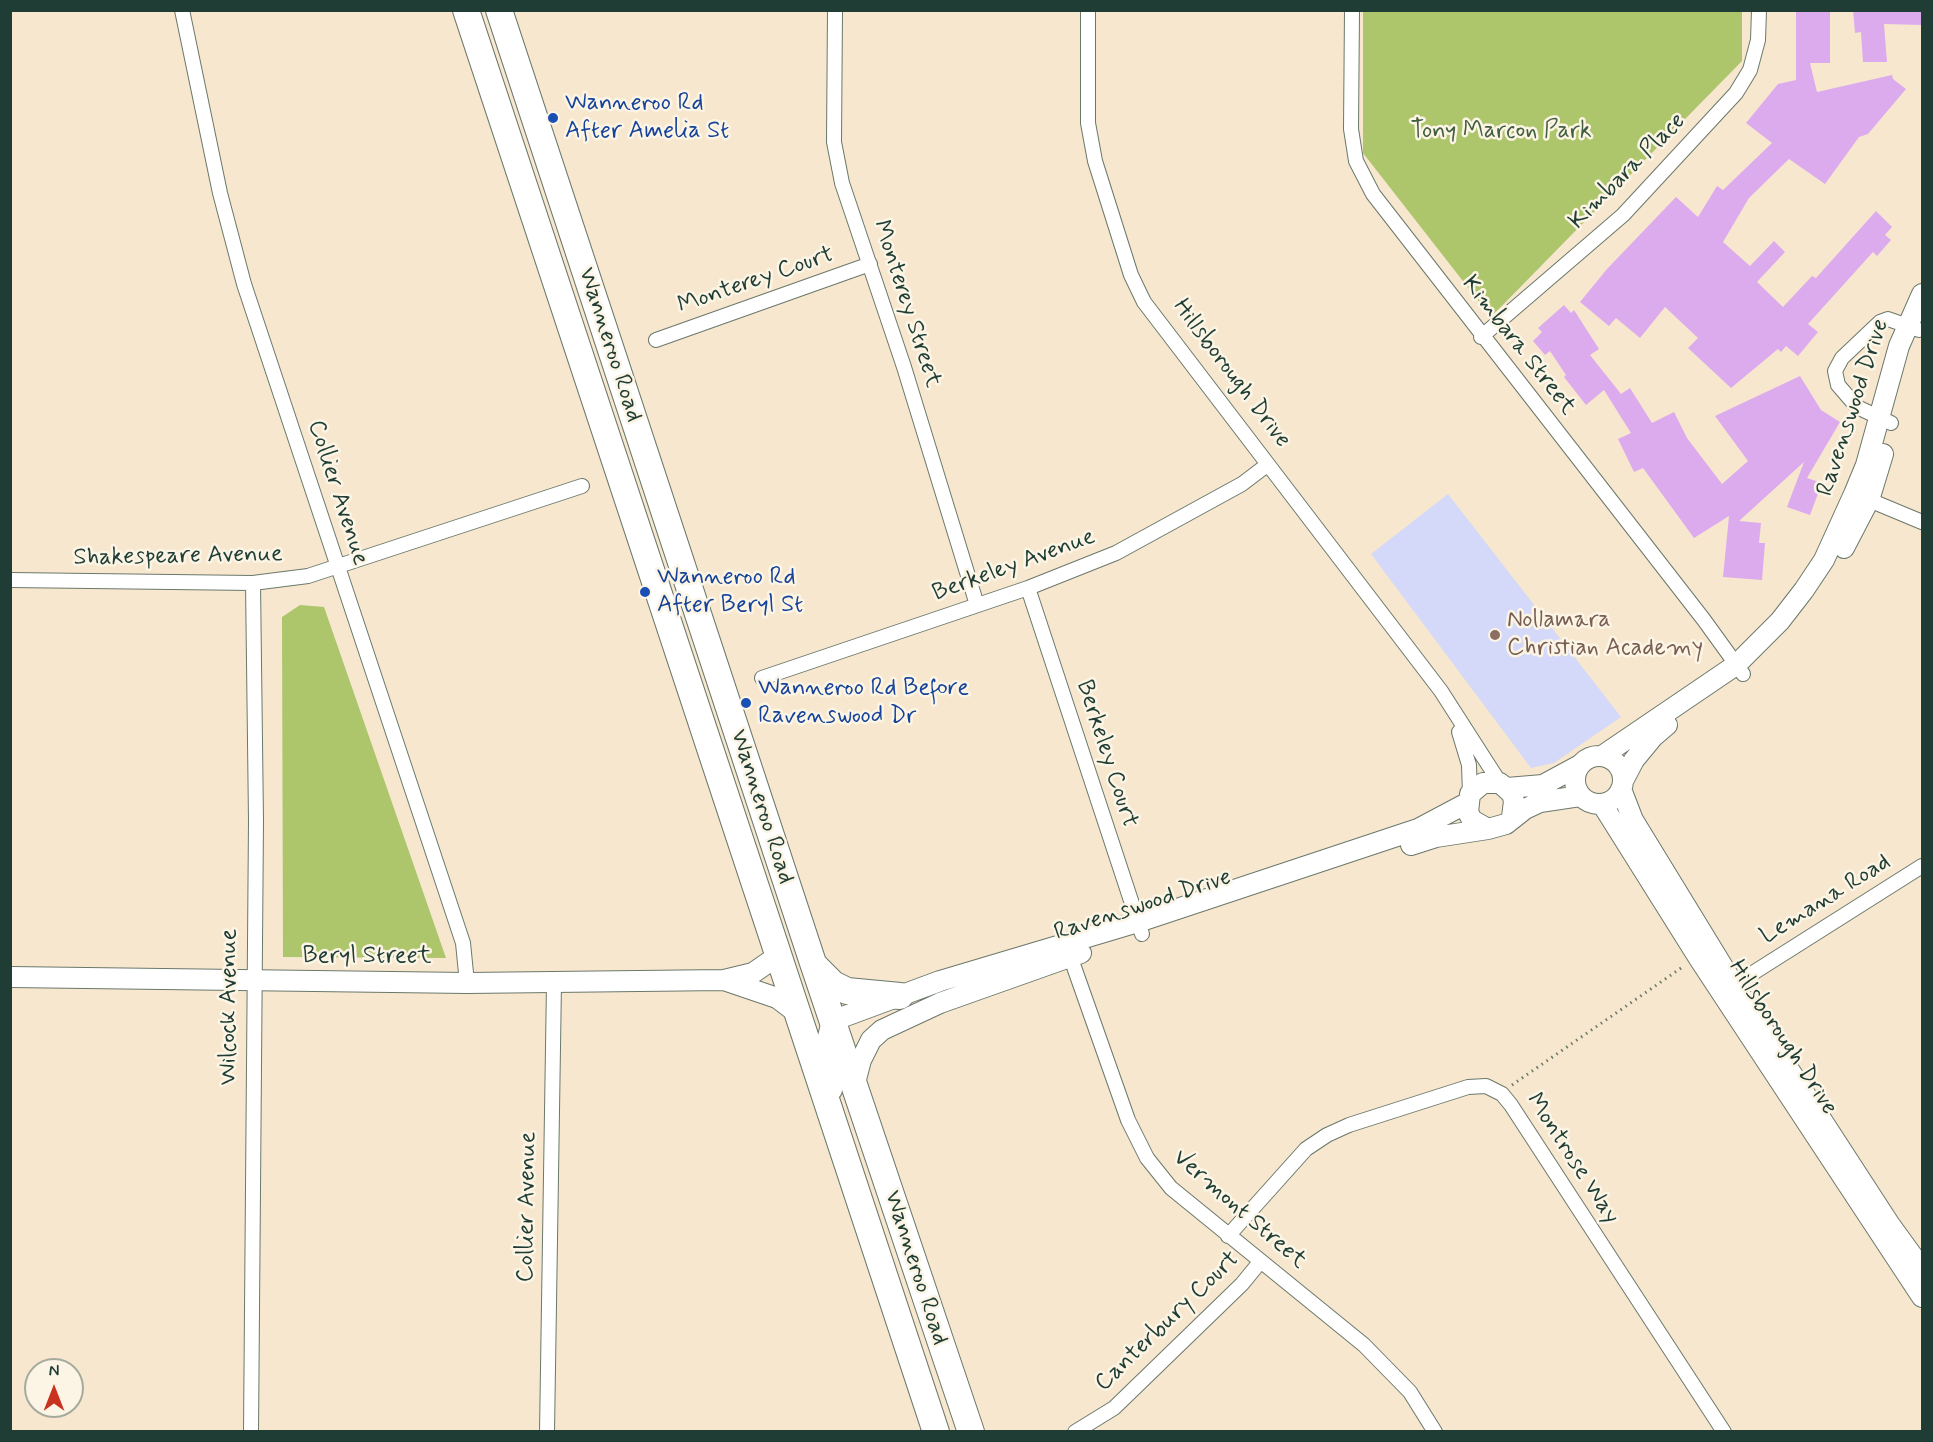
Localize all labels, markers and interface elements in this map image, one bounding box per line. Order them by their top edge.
place label: Wanneroo Rd After Amelia St [565,90,729,146]
street label: Kimbara Place [1564,108,1692,236]
marker: Wanneroo Rd After Amelia St [546,111,560,125]
park label: Tony Marcon Park [1410,118,1592,146]
street label: Monterey Street [865,217,947,391]
street label: Monterey Court [674,241,838,321]
street label: Wanneroo Road [571,264,647,426]
street label: Kimbara Street [1455,271,1581,421]
street label: Hillsborough Drive [1166,294,1296,454]
street label: Ravenswood Drive [1812,316,1896,500]
street label: Collier Avenue [300,417,374,569]
street label: Berkeley Avenue [929,523,1099,609]
street label: Shakespeare Avenue [73,541,283,573]
place label: Wanneroo Rd After Beryl St [657,564,803,620]
marker: Wanneroo Rd After Beryl St [638,585,652,599]
place label: Nollamara Christian Academy [1507,607,1703,663]
marker: Nollamara Christian Academy [1488,628,1502,642]
place label: Wanneroo Rd Before Ravenswood Dr [758,675,969,731]
street label: Berkeley Court [1069,677,1143,831]
marker: Wanneroo Rd Before Ravenswood Dr [739,696,753,710]
street label: Wanneroo Road [723,726,799,888]
street label: Lemana Road [1756,849,1896,951]
street label: Ravenswood Drive [1051,864,1235,948]
street label: Wilcock Avenue [216,929,244,1085]
street label: Beryl Street [302,943,432,971]
street label: Hillsborough Drive [1721,955,1843,1121]
street label: Montrose Way [1519,1088,1625,1230]
street label: Collier Avenue [512,1131,544,1283]
street label: Vermont Street [1166,1144,1312,1276]
street label: Wanneroo Road [877,1187,953,1349]
street label: Canterbury Court [1090,1246,1246,1398]
north arrow [24,1358,84,1418]
text: N [49,1361,59,1382]

